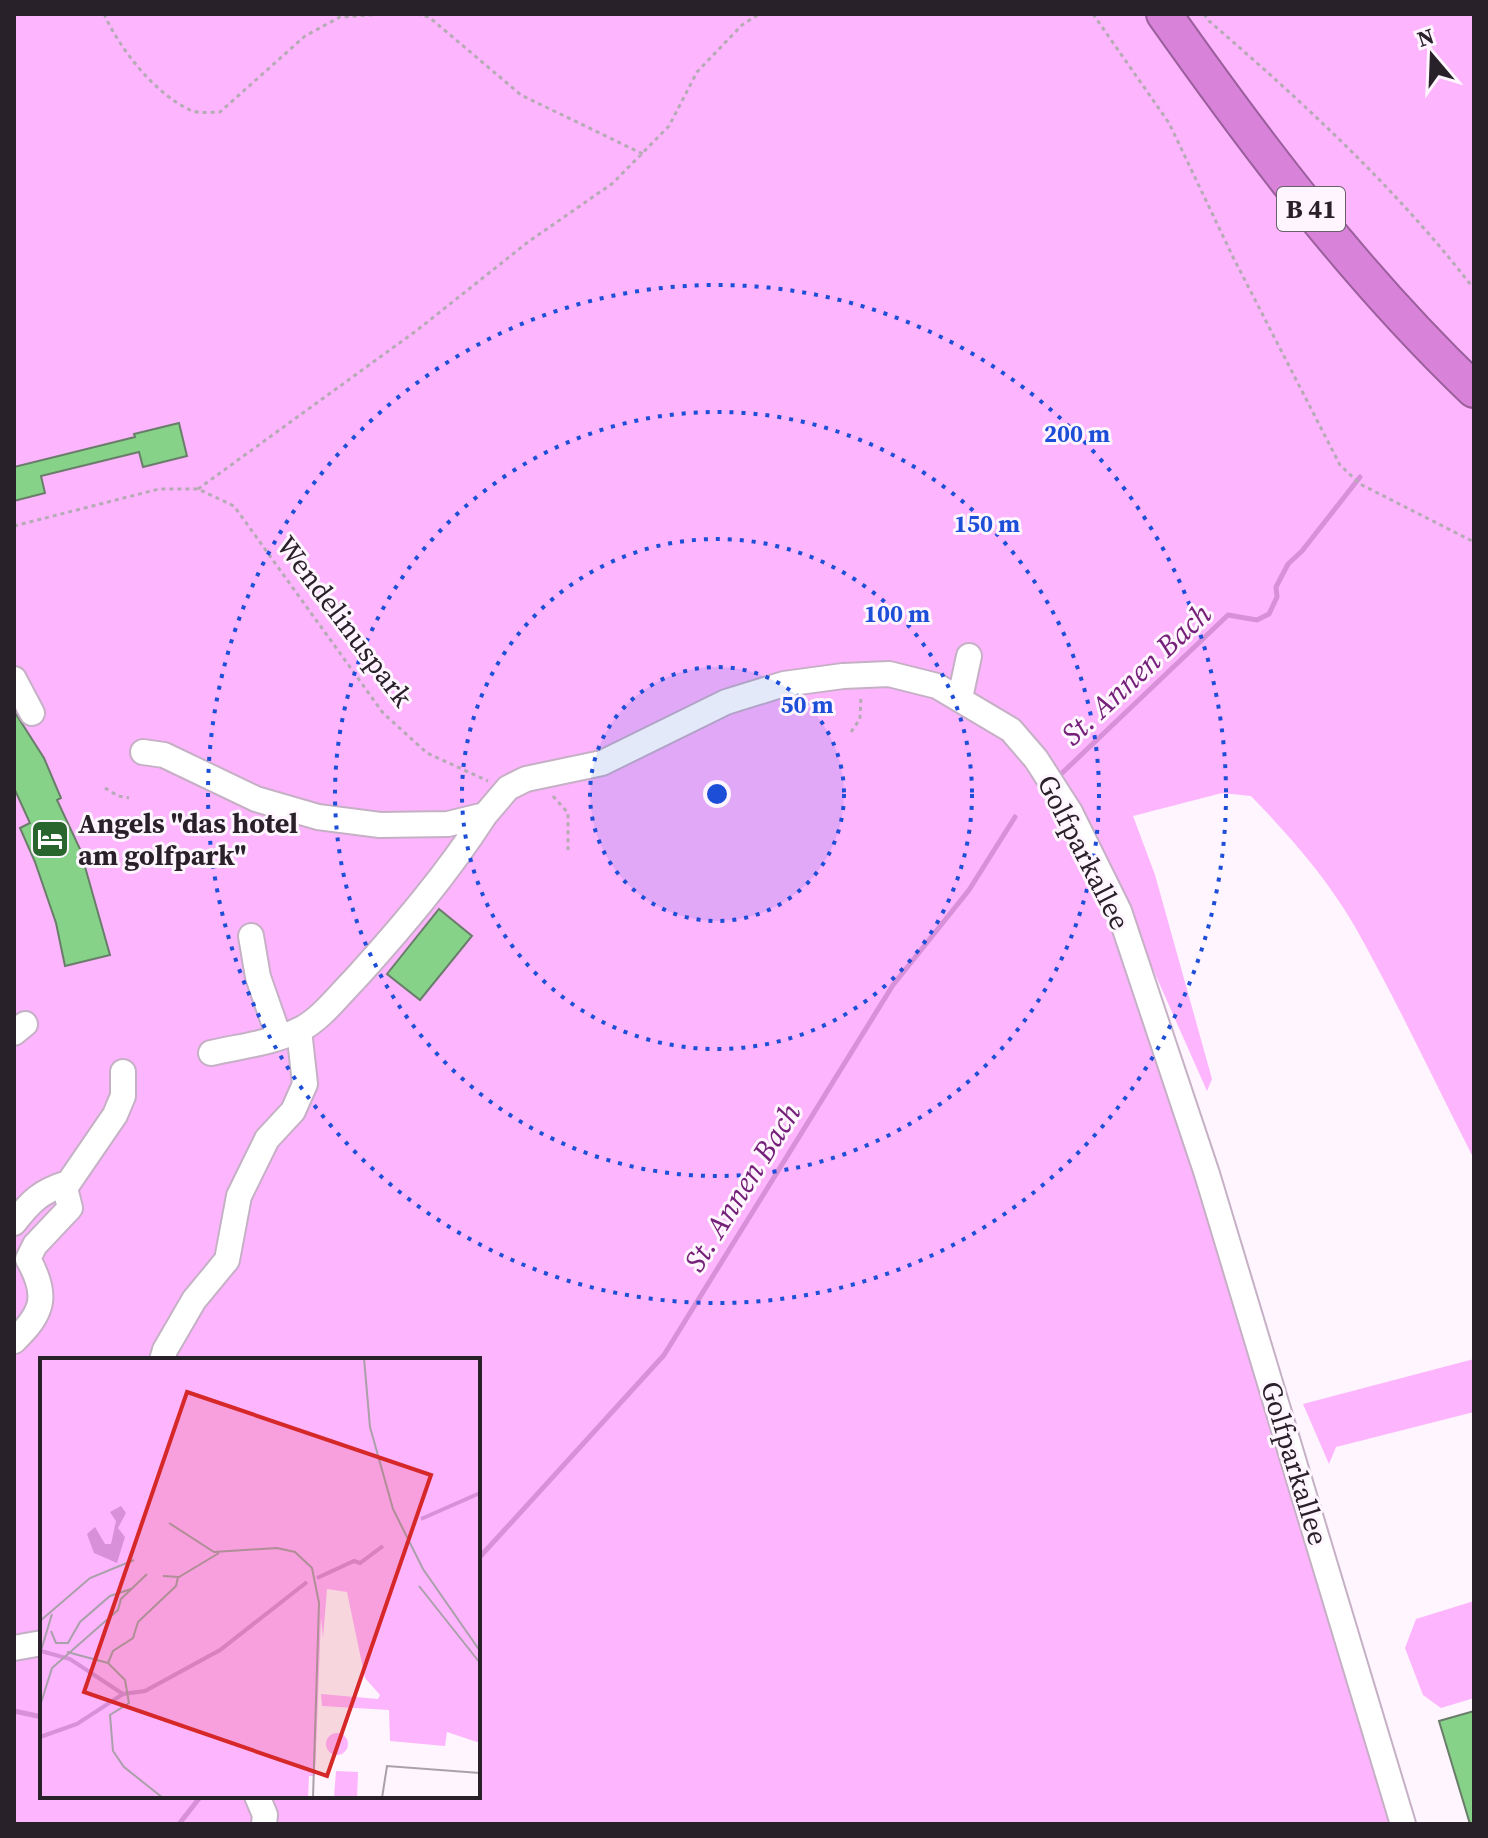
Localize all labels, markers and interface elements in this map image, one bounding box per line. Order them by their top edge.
north arrow [1392,16,1472,96]
text: N [1413,20,1438,54]
road number: B 41 [1277,187,1345,231]
text: 200 m [1044,417,1110,450]
text: 150 m [954,507,1020,540]
street label: Wendelinuspark [268,528,422,715]
water label: St. Annen Bach [1052,594,1220,754]
text: 100 m [864,597,930,630]
text: 50 m [781,688,834,721]
street label: Golfparkallee [1029,768,1139,936]
centre of rings [703,780,731,808]
place label: Angels "das hotel am golfpark" [78,804,298,874]
hotel icon: Angels "das hotel am golfpark" [29,818,71,860]
water label: St. Annen Bach [674,1095,810,1279]
inset map [40,1358,480,1798]
street label: Golfparkallee [1252,1377,1338,1549]

